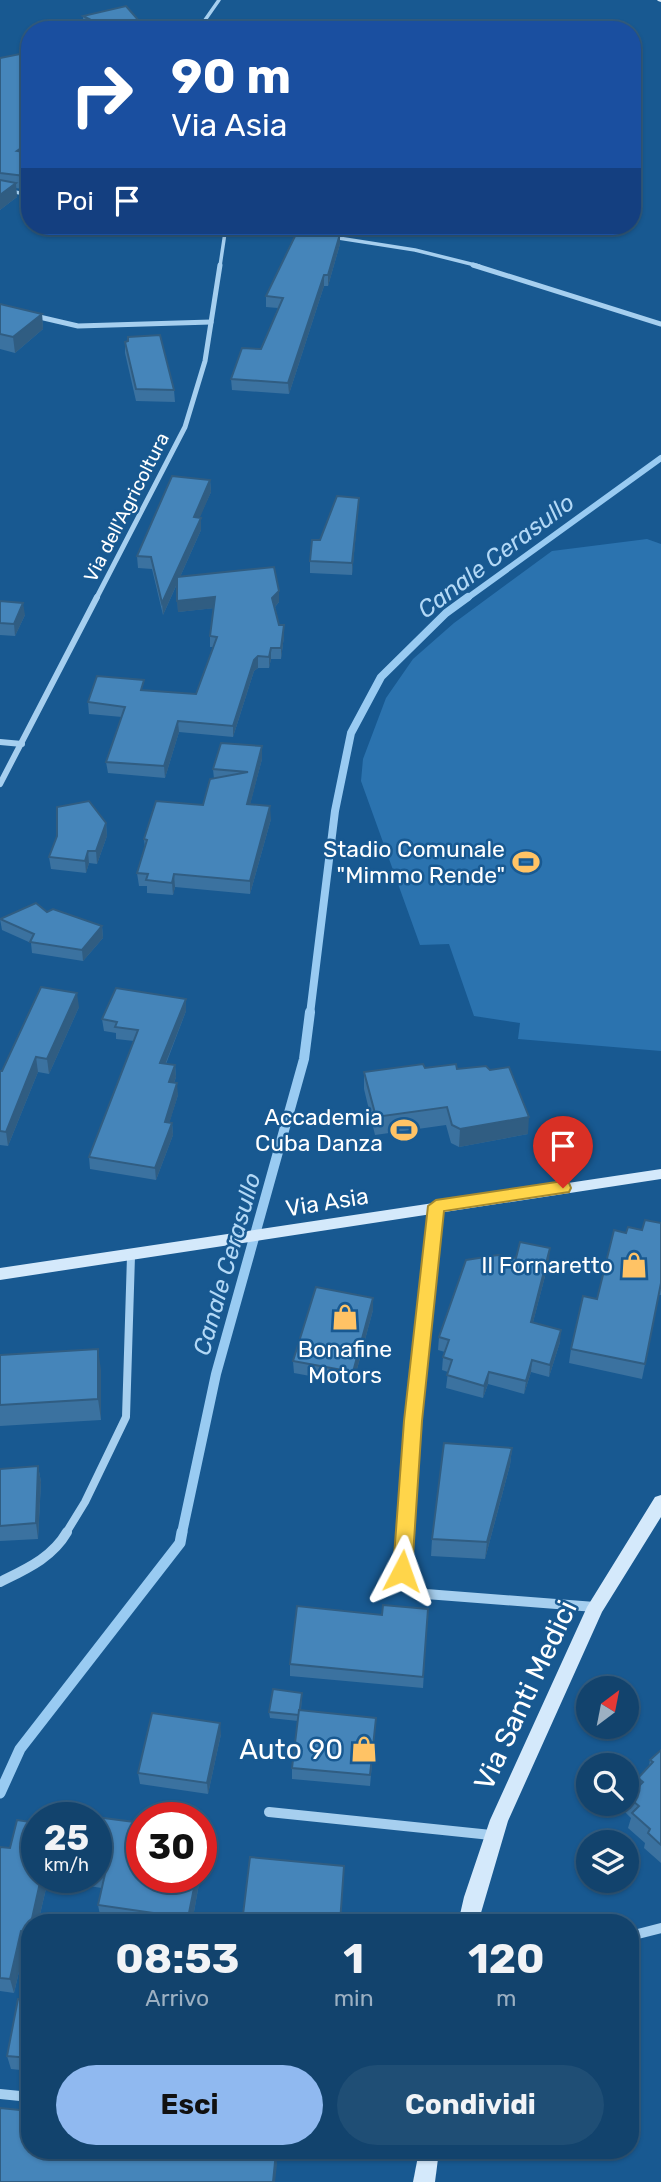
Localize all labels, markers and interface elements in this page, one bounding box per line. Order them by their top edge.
text: 90 m [171,47,291,105]
icon: right [56,49,147,140]
text: Via Asia [171,106,287,144]
icon: arrive [108,182,146,220]
text: Poi [56,186,94,217]
street label: Via dell'Agricoltura [79,429,174,586]
water label: Canale Cerasullo [412,488,580,624]
place label: Stadio Comunale "Mimmo Rende" [323,835,505,889]
sports icon: Stadio Comunale "Mimmo Rende" [511,847,541,877]
place label: Accademia Cuba Danza [255,1103,383,1157]
sports icon: Accademia Cuba Danza [389,1115,419,1145]
pin [533,1116,593,1188]
icon: arrive [544,1127,582,1165]
water label: Canale Cerasullo [188,1169,266,1359]
street label: Via Asia [283,1182,371,1222]
shop icon: Il Fornaretto [619,1250,649,1280]
place label: Il Fornaretto [481,1251,613,1279]
shop icon: Bonafine Motors [330,1302,360,1332]
place label: Bonafine Motors [298,1335,392,1389]
position arrow [365,1534,439,1608]
street label: Via Santi Medici [467,1595,584,1795]
north arrow [576,1676,639,1740]
map controls [576,1676,639,1893]
place label: Auto 90 [239,1733,343,1766]
shop icon: Auto 90 [349,1734,379,1764]
button: search [576,1753,639,1816]
speed limit sign: 30 [126,1802,217,1893]
text: 25 [44,1817,89,1859]
button: layers [576,1830,639,1893]
text: km/h [44,1854,89,1876]
text: 08:53 [115,1934,239,1984]
text: 1 [343,1934,364,1984]
text: 120 [468,1934,545,1984]
text: Arrivo [145,1984,209,2012]
text: min [334,1984,374,2012]
text: m [496,1984,517,2012]
button: Esci [56,2065,323,2145]
button: Condividi [337,2065,604,2145]

